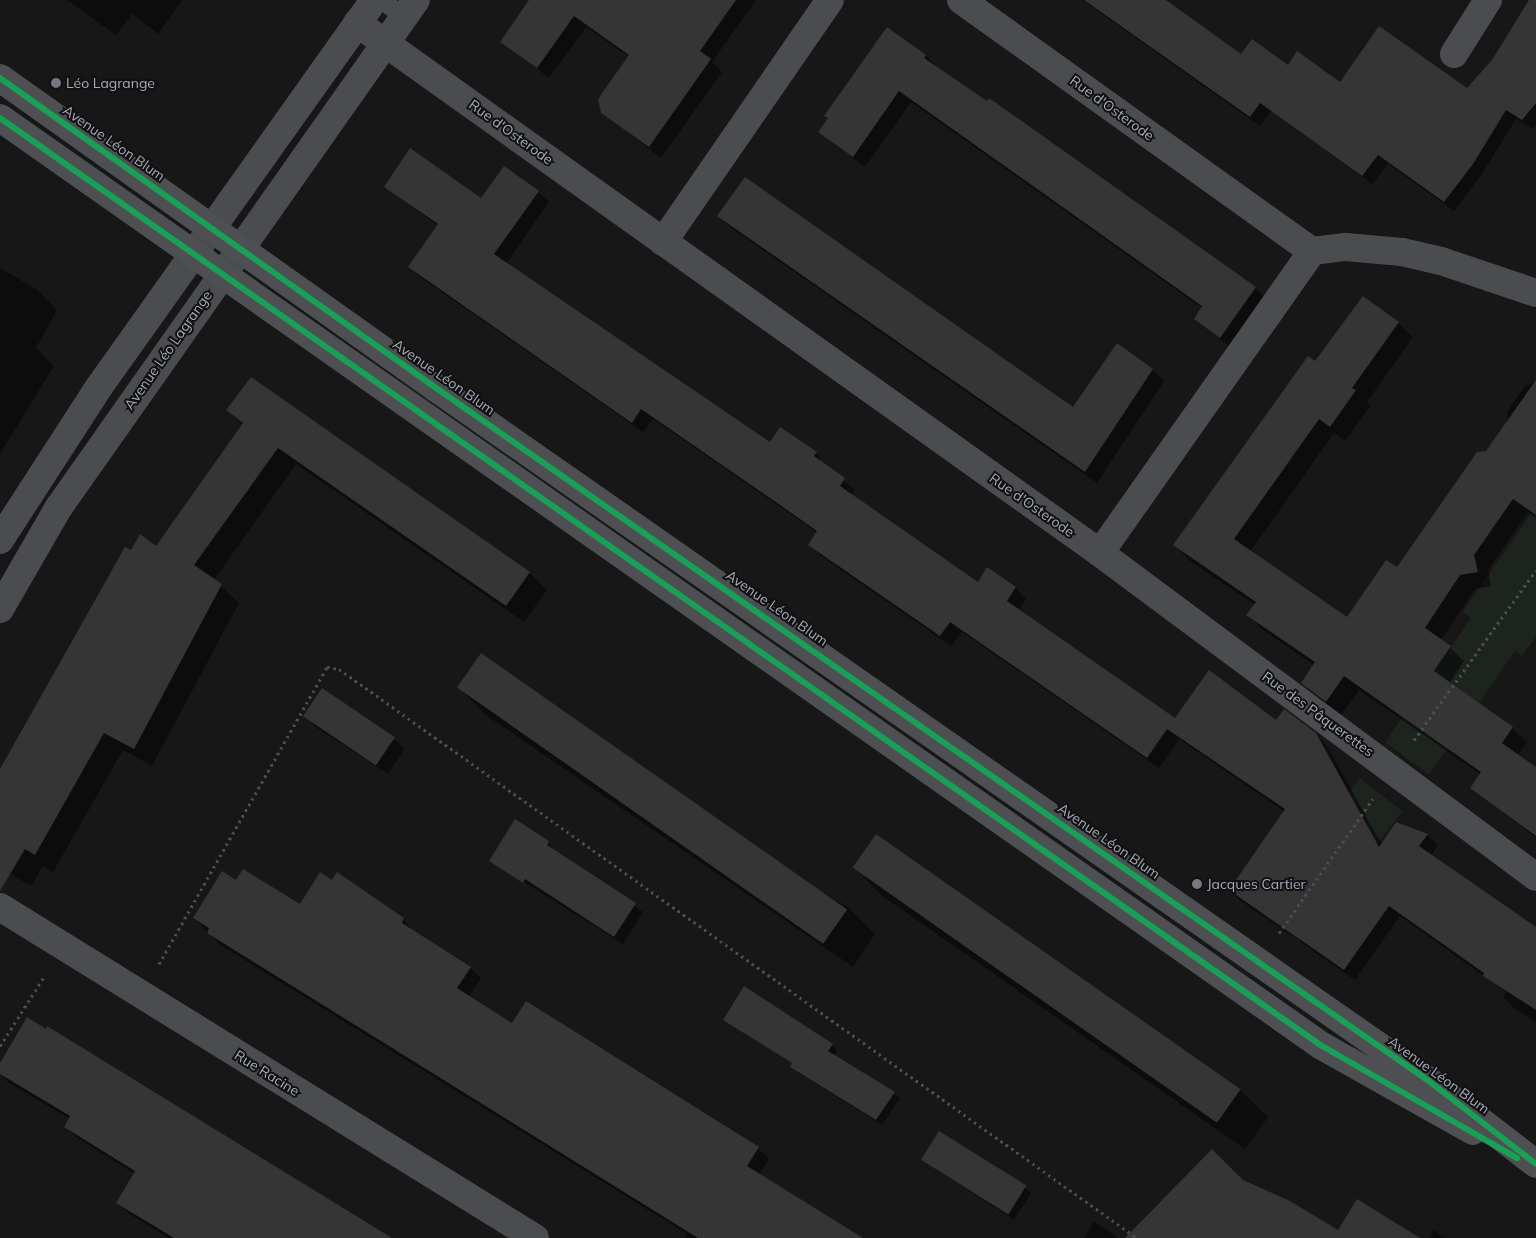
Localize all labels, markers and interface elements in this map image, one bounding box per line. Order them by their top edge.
street label: Rue d'Osterode [1067,72,1157,144]
place label: Léo Lagrange [66,75,155,91]
marker: Léo Lagrange [50,77,62,89]
street label: Rue d'Osterode [466,96,556,168]
street label: Avenue Léon Blum [60,102,168,184]
street label: Avenue Léo Lagrange [121,287,215,413]
street label: Avenue Léon Blum [390,336,498,418]
street label: Rue d'Osterode [986,470,1078,540]
street label: Avenue Léon Blum [723,567,831,649]
street label: Rue des Pâquerettes [1259,668,1377,760]
street label: Avenue Léon Blum [1055,800,1163,882]
place label: Jacques Cartier [1207,876,1306,892]
marker: Jacques Cartier [1191,878,1203,890]
street label: Avenue Léon Blum [1385,1033,1493,1117]
street label: Rue Racine [232,1046,302,1100]

